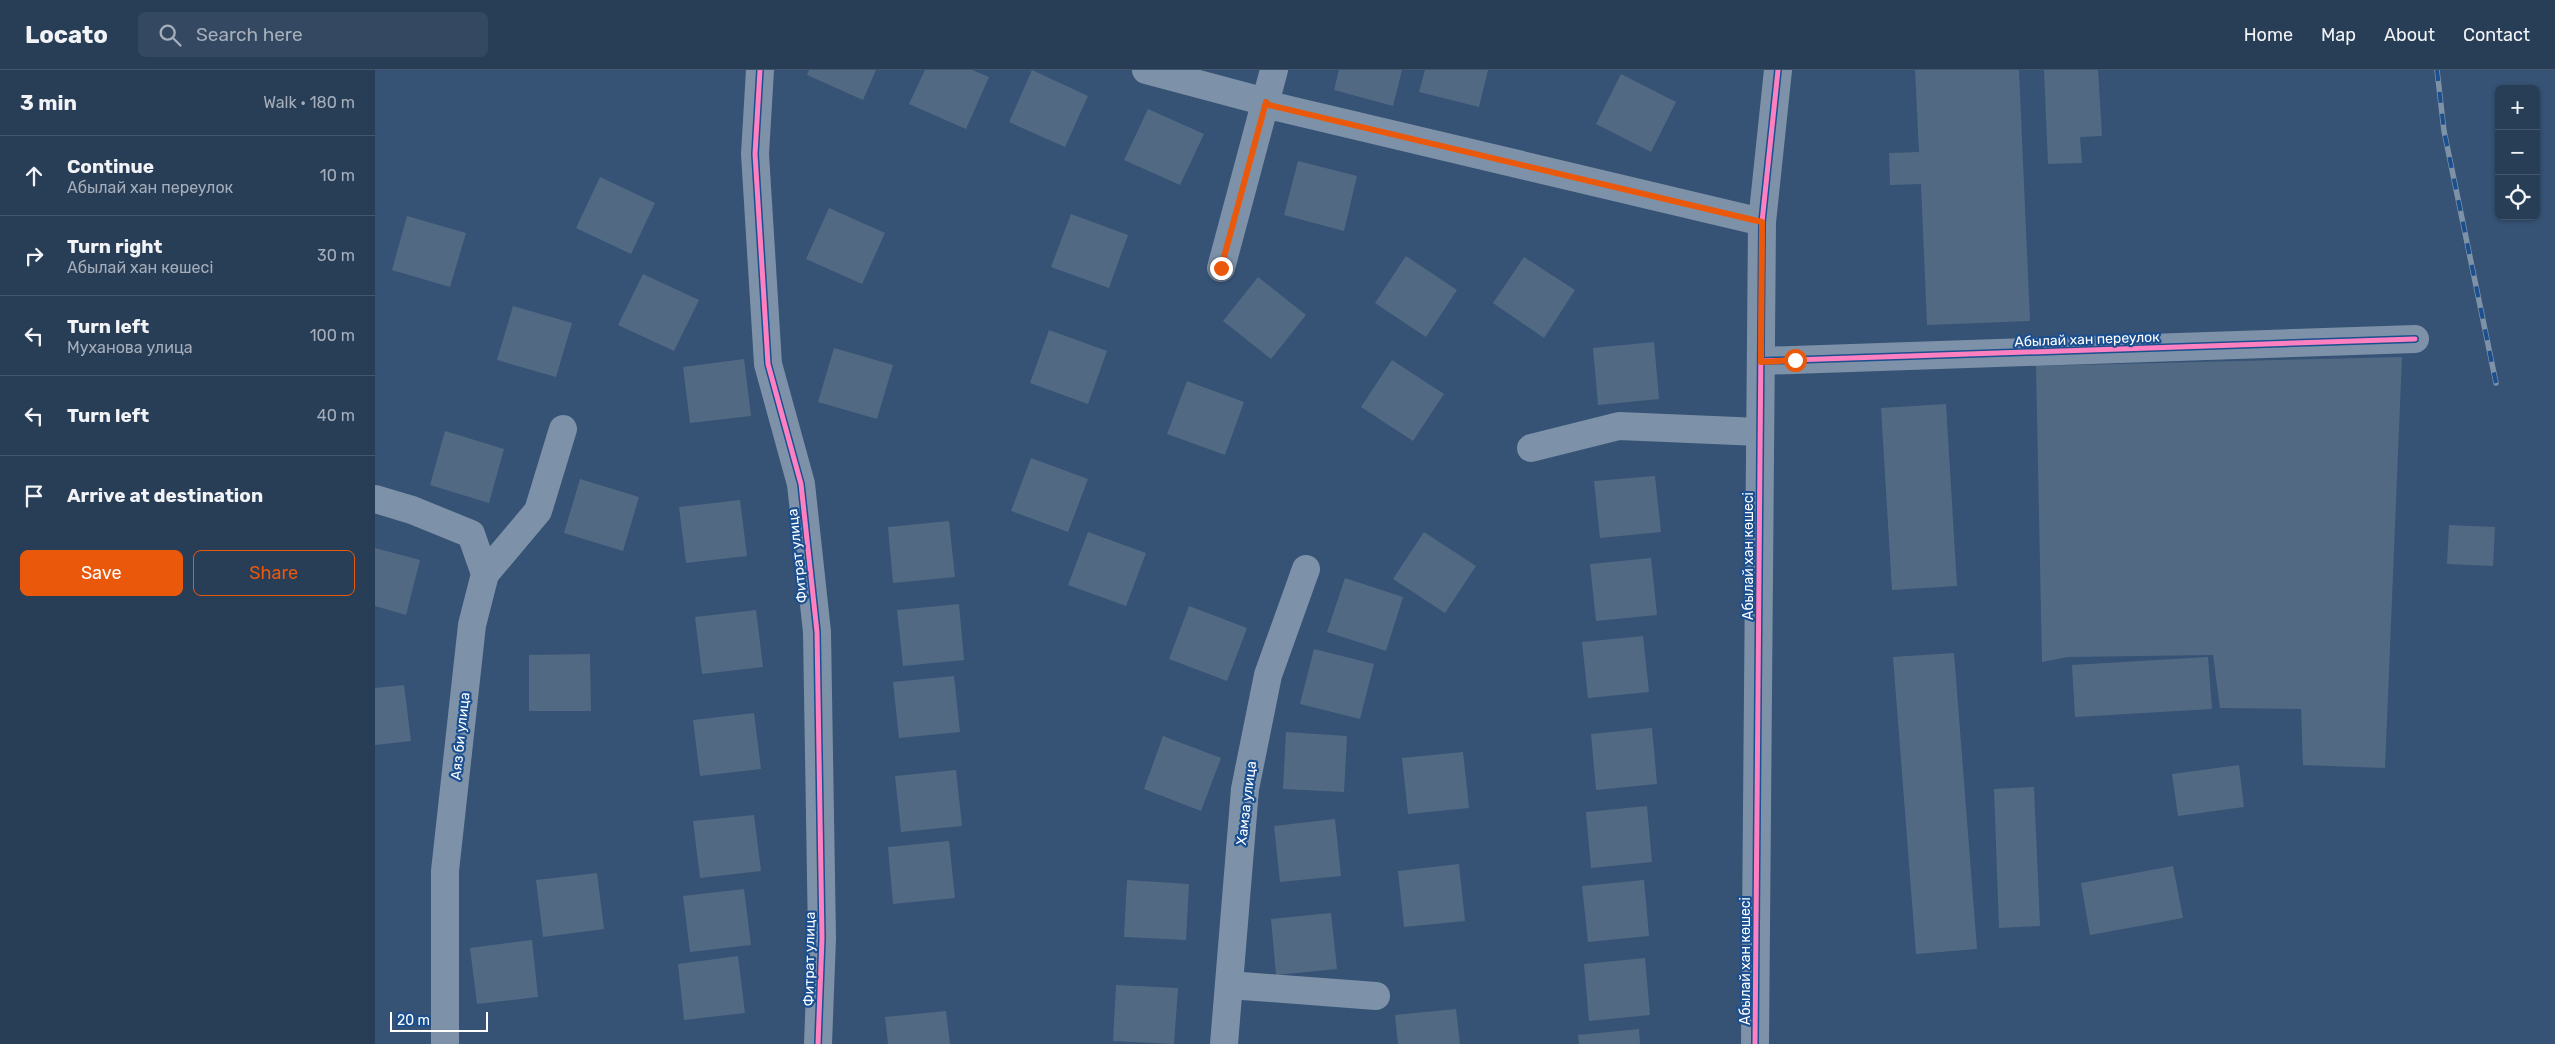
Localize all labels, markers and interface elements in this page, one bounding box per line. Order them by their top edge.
search box [138,12,488,57]
text: Locato [25,21,108,49]
icon: search [156,21,184,49]
text: Search here [196,23,303,46]
text: Home [2244,24,2293,46]
text: Map [2321,24,2356,46]
text: About [2384,24,2435,46]
text: Contact [2463,24,2530,46]
map controls [2495,85,2540,220]
button: + [2495,85,2540,130]
text: 3 min [20,90,77,115]
text: Walk · 180 m [263,93,355,112]
button: − [2495,130,2540,175]
text: Continue [67,155,154,178]
icon: ahead [20,162,48,190]
text: 10 m [320,166,355,185]
button: locate [2495,175,2540,220]
text: Абылай хан переулок [67,178,233,197]
text: Turn right [67,235,162,258]
icon: right [20,242,48,270]
text: 30 m [317,246,355,265]
route end [1210,257,1233,280]
text: Абылай хан көшесі [67,258,213,277]
text: Turn left [67,315,149,338]
icon: left [20,322,48,350]
text: 100 m [310,326,355,345]
street label: Абылай хан переулок [2014,328,2160,351]
text: Муханова улица [67,338,193,357]
route start [1784,349,1807,372]
icon: left [20,402,48,430]
text: Turn left [67,404,149,427]
text: 40 m [317,406,355,425]
icon: arrive [20,482,48,510]
text: Arrive at destination [67,484,263,507]
street label: Абылай хан көшесі [1740,492,1757,620]
street label: Фитрат улица [784,508,811,604]
button: Save [20,550,183,596]
button: Share [193,550,355,596]
street label: Аяз би улица [447,691,474,781]
street label: Хамза улица [1233,760,1260,846]
street label: Абылай хан көшесі [1737,897,1754,1025]
street label: Фитрат улица [800,912,819,1006]
scale bar [390,1009,487,1032]
text: 20 m [397,1012,430,1029]

